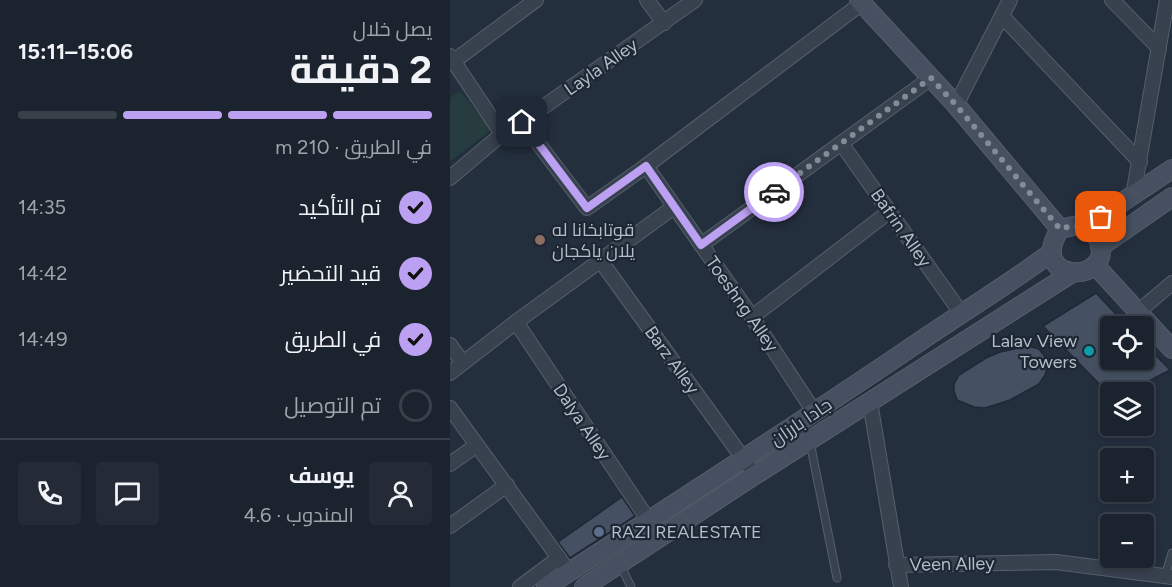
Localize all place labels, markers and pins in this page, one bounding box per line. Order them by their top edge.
pin [496,96,547,147]
pin [1075,191,1126,242]
place label: قوتابخانا له يلان ياكجان [552,219,635,262]
marker: قوتابخانا له يلان ياكجان [533,233,547,247]
place label: Lalav View Towers [991,330,1077,373]
marker: Lalav View Towers [1082,344,1096,358]
place label: RAZI REALESTATE [611,521,762,543]
marker: RAZI REALESTATE [592,525,606,539]

